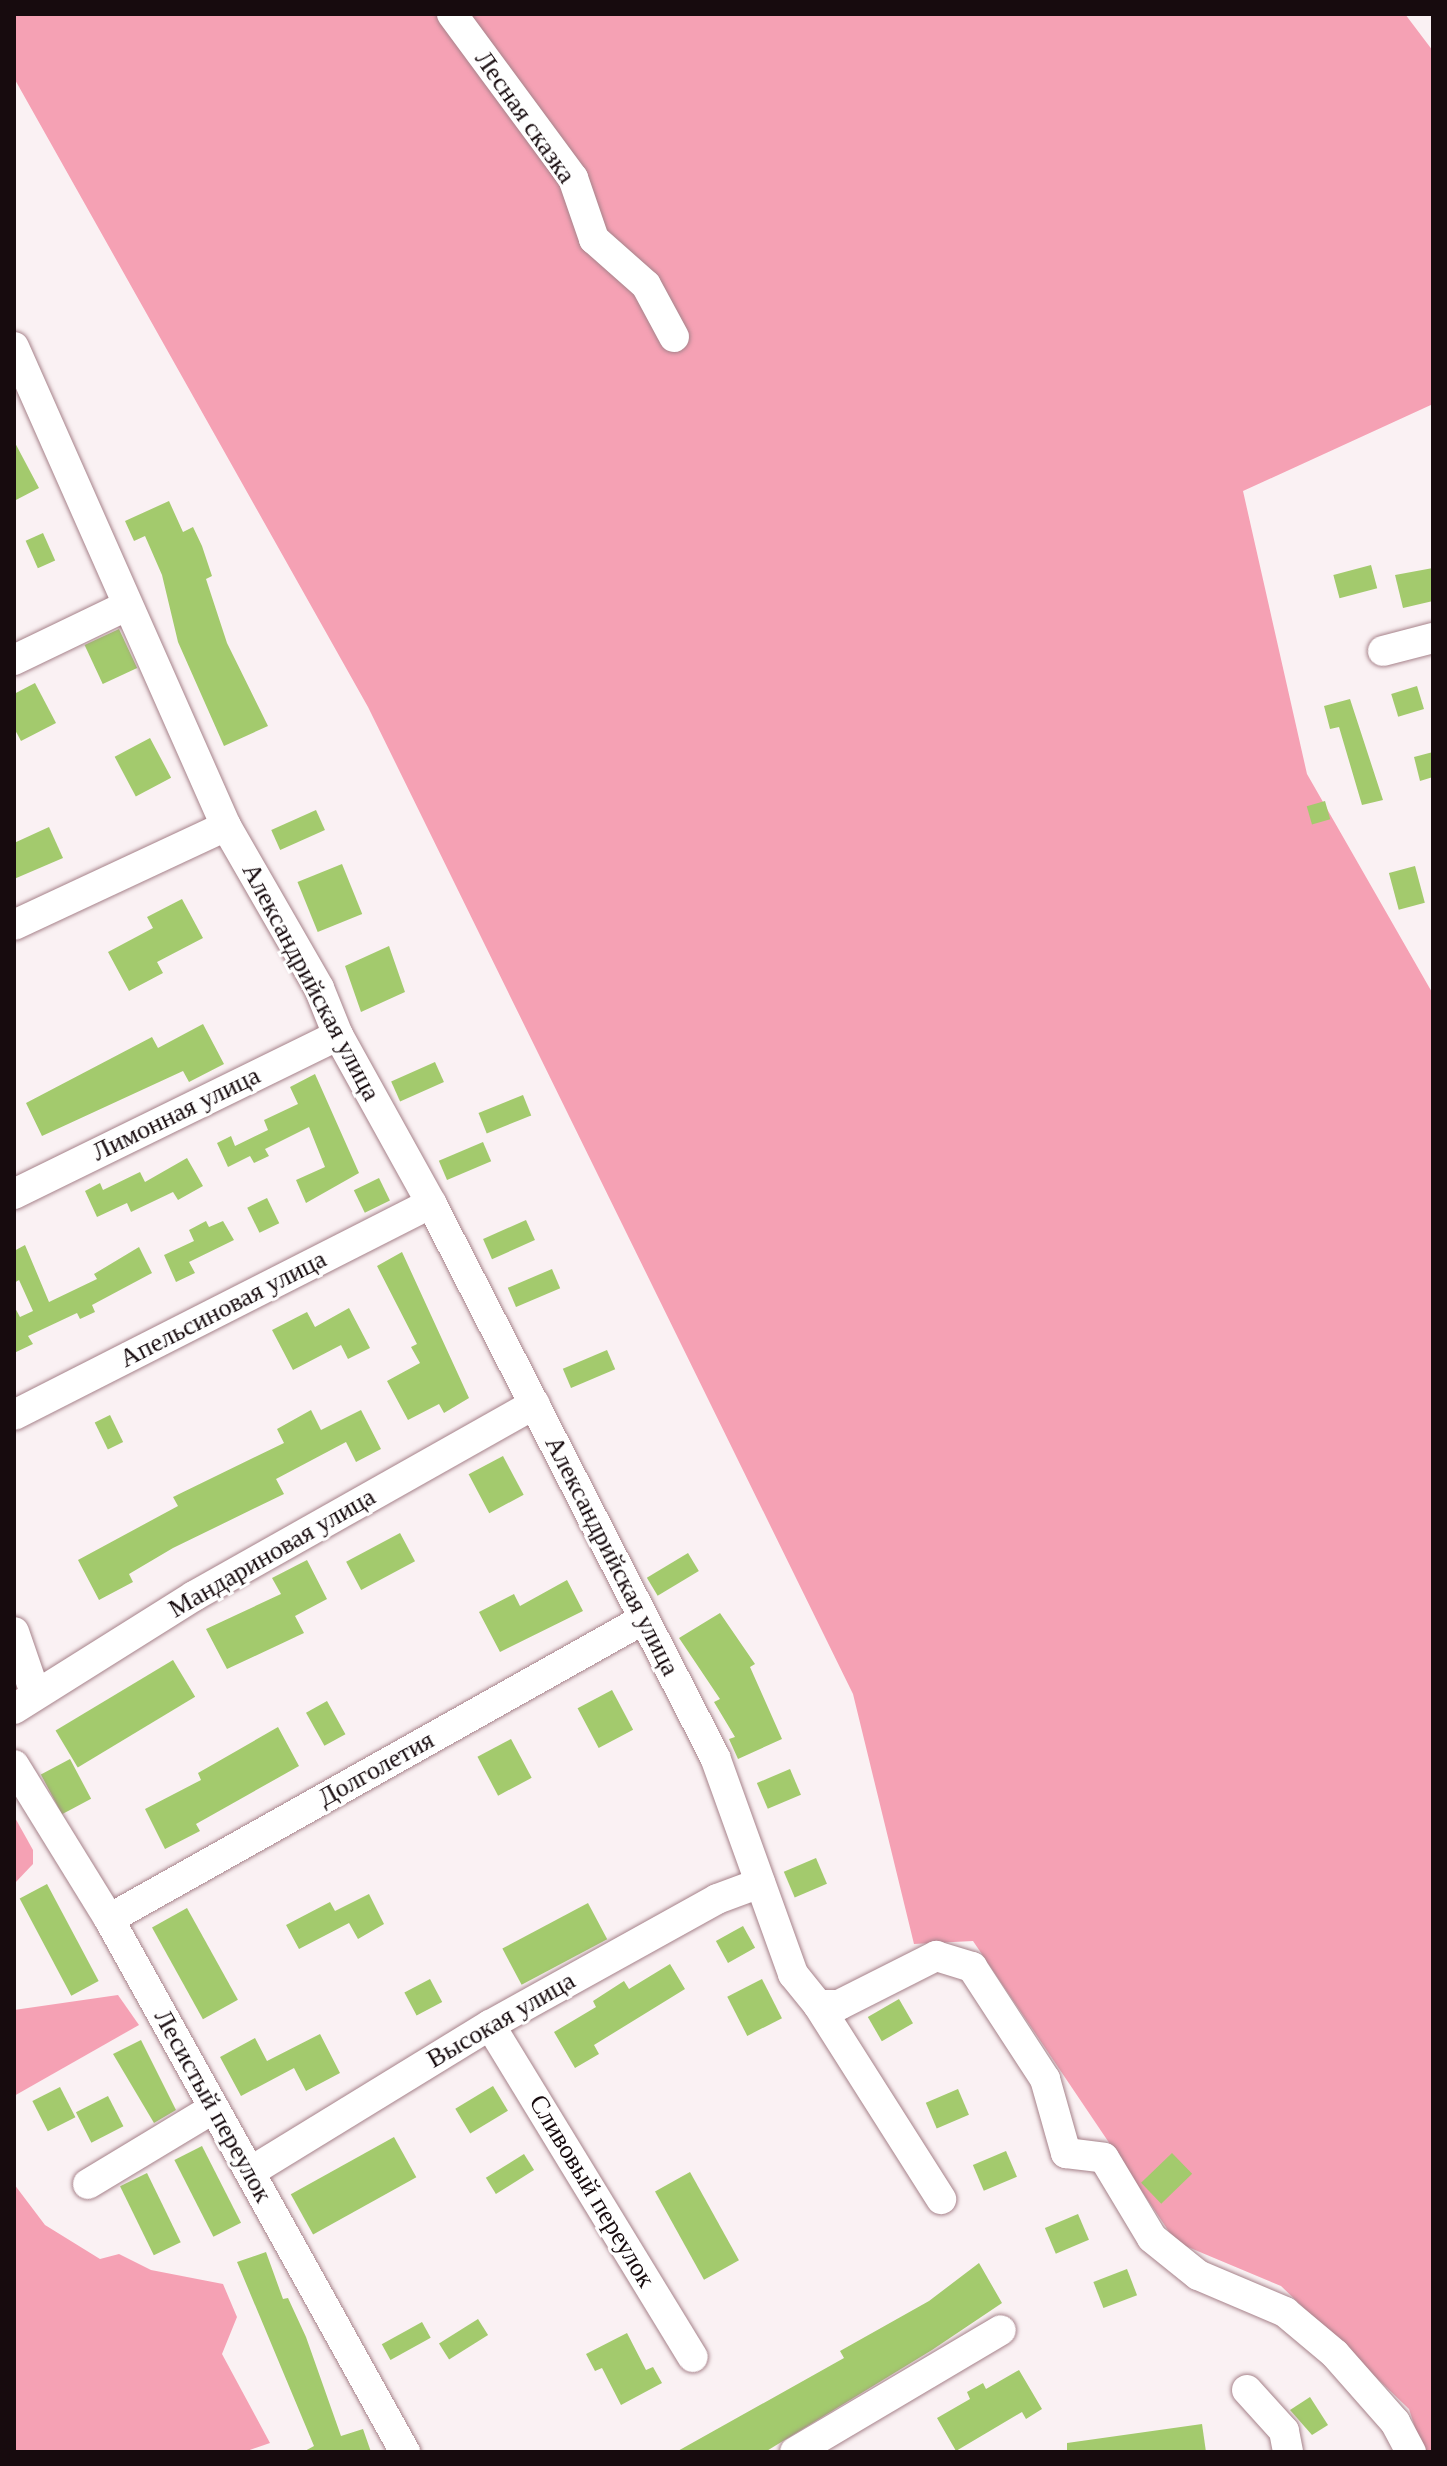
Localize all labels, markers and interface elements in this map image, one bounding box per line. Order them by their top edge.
street label: Лесная сказка [468,45,582,189]
street label: Александрийская улица [235,858,387,1106]
street label: Лимонная улица [87,1060,265,1168]
street label: Апельсиновая улица [115,1243,331,1375]
street label: Александрийская улица [538,1431,686,1681]
street label: Мандариновая улица [163,1481,381,1625]
street label: Долголетия [313,1724,439,1814]
street label: Высокая улица [421,1965,581,2075]
street label: Лесистый переулок [147,2004,279,2208]
street label: Сливовый переулок [522,2089,662,2293]

